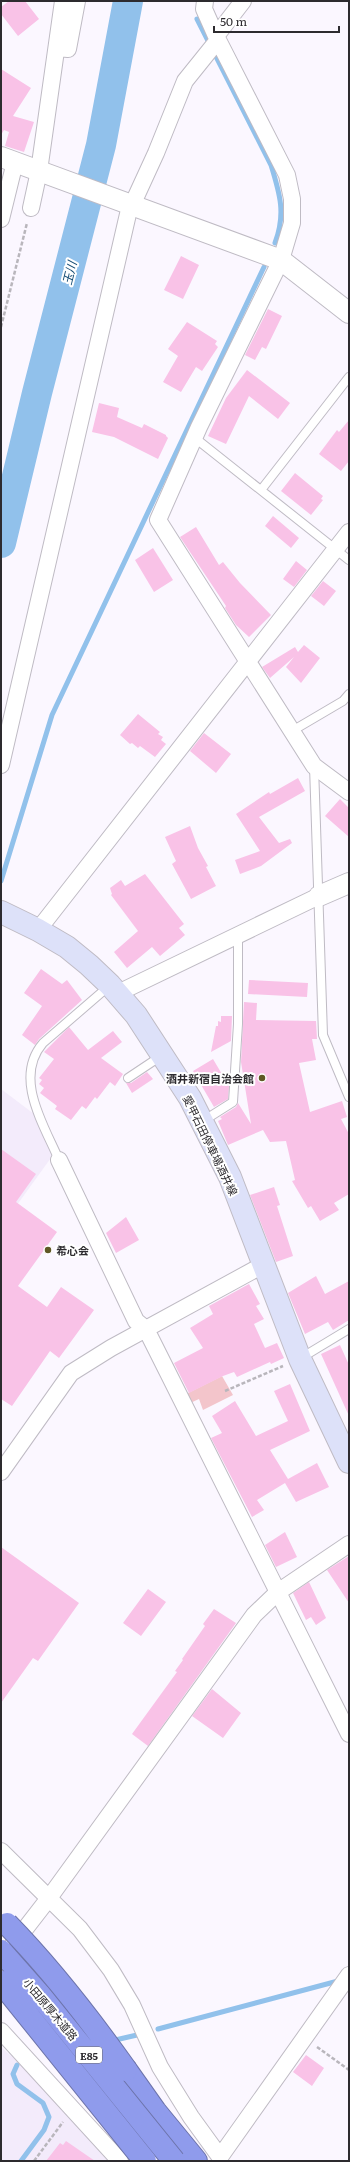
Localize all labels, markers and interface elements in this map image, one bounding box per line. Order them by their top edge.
scale bar [214,8,339,34]
text: 50 m [220,12,247,30]
water label: 玉川 [57,257,81,287]
place label: 酒井新宿自治会館 [166,1070,254,1086]
marker: 酒井新宿自治会館 [257,1073,267,1083]
street label: 愛甲石田停車場酒井線 [180,1092,242,1198]
place label: 希心会 [56,1242,89,1258]
marker: 希心会 [43,1245,53,1255]
street label: 小田原厚木道路 [20,1974,82,2044]
road number: E85 [76,2047,102,2063]

